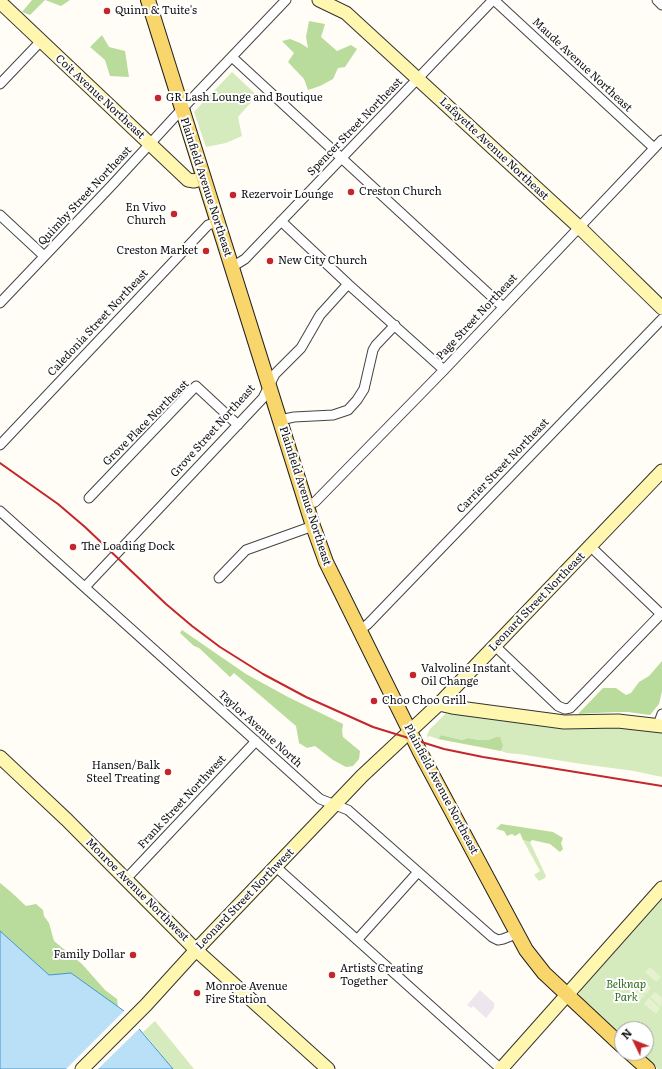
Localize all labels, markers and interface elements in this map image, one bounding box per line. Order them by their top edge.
place label: Quinn & Tuite's [115,4,197,18]
marker: Quinn & Tuite's [102,6,112,16]
street label: Maude Avenue Northeast [529,15,635,115]
street label: Coit Avenue Northeast [52,52,148,142]
street label: Spencer Street Northeast [305,75,405,179]
place label: GR Lash Lounge and Boutique [166,91,323,105]
marker: GR Lash Lounge and Boutique [153,93,163,103]
street label: Lafayette Avenue Northeast [437,95,551,203]
street label: Plainfield Avenue Northeast [177,116,235,258]
street label: Quimby Street Northeast [36,144,134,248]
place label: Creston Church [359,185,442,199]
marker: Creston Church [346,187,356,197]
place label: Rezervoir Lounge [241,188,333,202]
marker: Rezervoir Lounge [228,190,238,200]
place label: En Vivo Church [126,201,166,227]
marker: En Vivo Church [169,209,179,219]
place label: Creston Market [116,244,198,258]
marker: Creston Market [201,246,211,256]
place label: New City Church [278,254,367,268]
marker: New City Church [265,256,275,266]
street label: Caledonia Street Northeast [45,267,151,379]
street label: Page Street Northeast [434,271,520,363]
street label: Grove Place Northeast [100,377,192,469]
street label: Grove Street Northeast [168,382,258,480]
street label: Carrier Street Northeast [454,416,552,516]
street label: Plainfield Avenue Northeast [276,425,334,567]
place label: The Loading Dock [81,540,175,554]
marker: The Loading Dock [68,542,78,552]
street label: Leonard Street Northeast [486,550,588,654]
place label: Valvoline Instant Oil Change [421,662,511,688]
marker: Valvoline Instant Oil Change [408,670,418,680]
street label: Taylor Avenue North [215,688,305,770]
place label: Choo Choo Grill [382,694,466,708]
marker: Choo Choo Grill [369,696,379,706]
street label: Plainfield Avenue Northeast [401,722,481,856]
street label: Frank Street Northwest [135,752,229,852]
place label: Hansen/Balk Steel Treating [86,759,160,785]
marker: Hansen/Balk Steel Treating [163,767,173,777]
street label: Monroe Avenue Northwest [83,836,191,944]
street label: Leonard Street Northwest [193,846,297,952]
place label: Family Dollar [54,948,125,962]
marker: Family Dollar [128,950,138,960]
place label: Artists Creating Together [340,962,423,988]
marker: Artists Creating Together [327,970,337,980]
park label: Belknap Park [606,978,646,1004]
place label: Monroe Avenue Fire Station [205,980,287,1006]
marker: Monroe Avenue Fire Station [192,988,202,998]
north arrow [614,1021,654,1061]
text: N [617,1025,635,1042]

